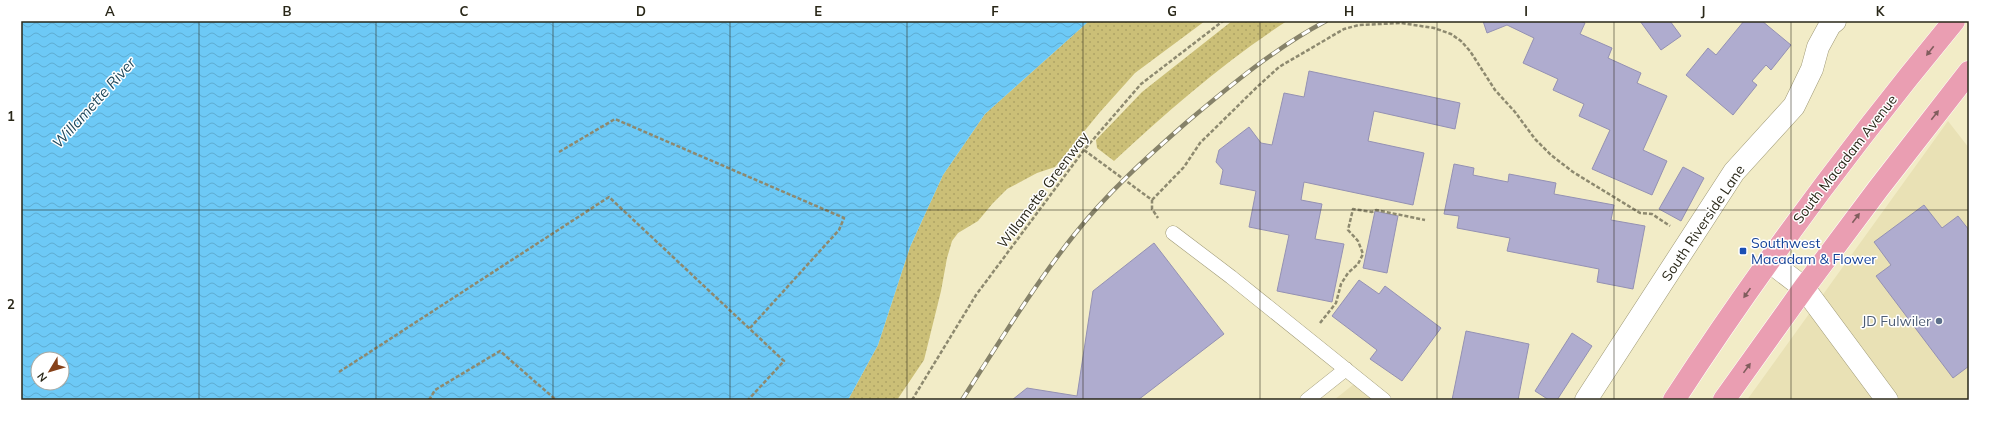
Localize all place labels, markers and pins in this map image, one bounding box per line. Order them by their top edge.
place label: Southwest Macadam & Flower [1751,234,1877,268]
marker: Southwest Macadam & Flower [1738,246,1748,256]
place label: JD Fulwiler [1862,312,1932,330]
marker: JD Fulwiler [1934,316,1944,326]

